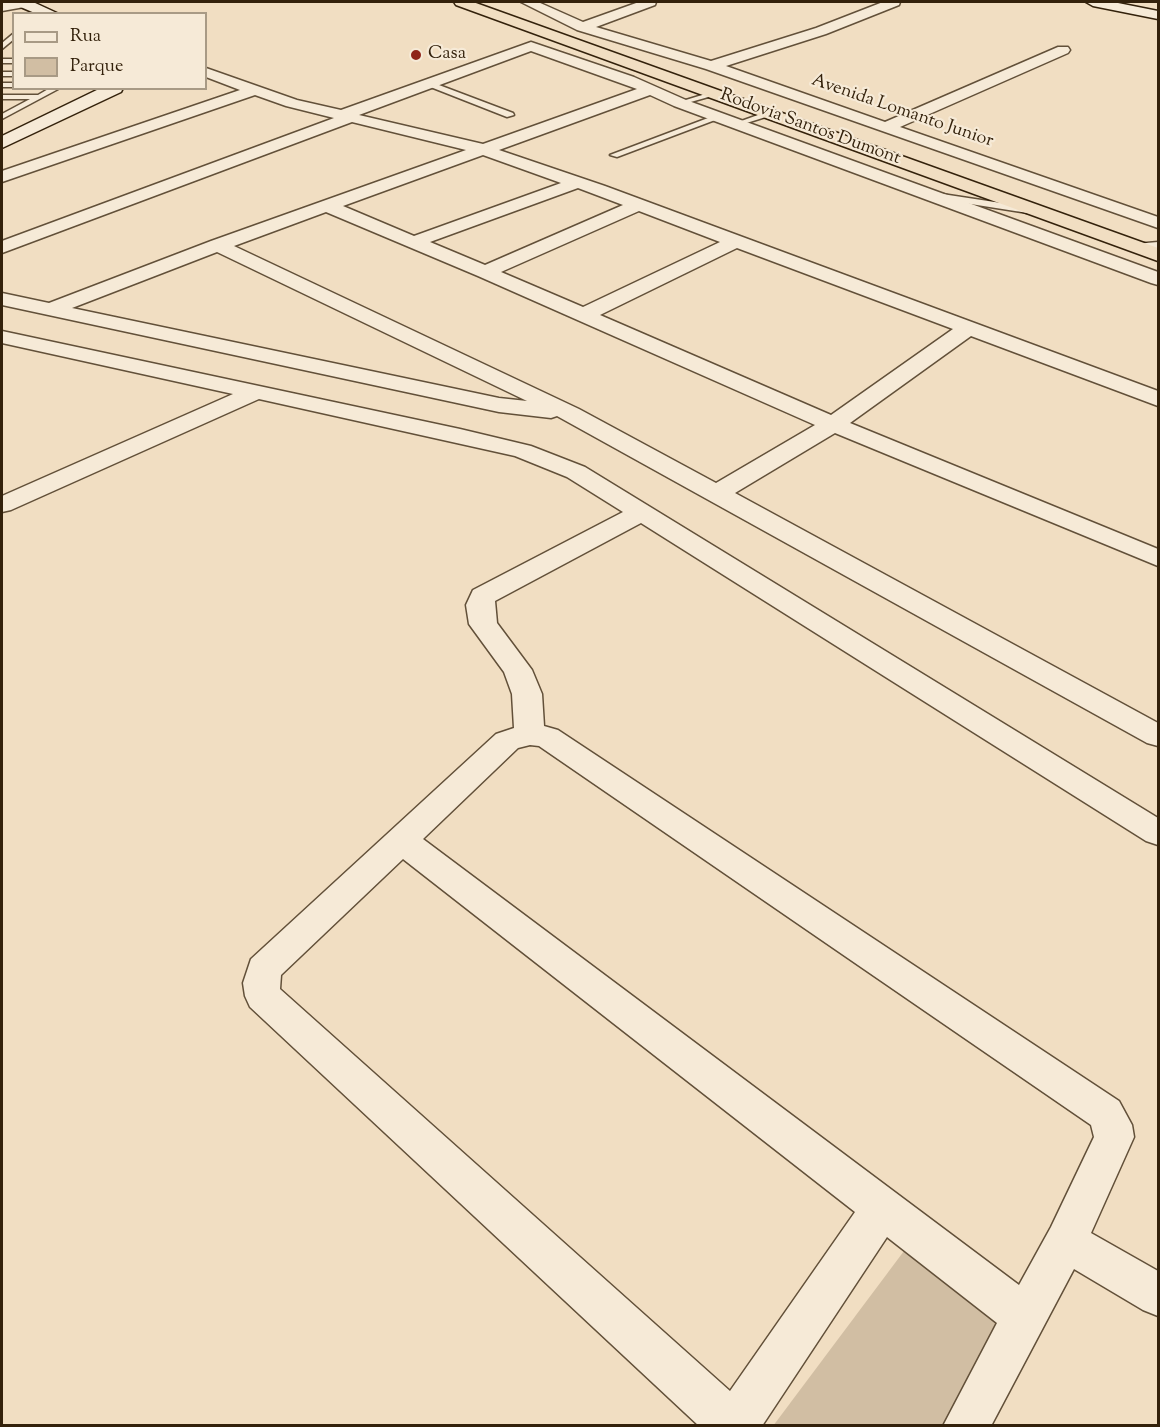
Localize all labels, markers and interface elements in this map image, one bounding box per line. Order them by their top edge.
legend [12,12,207,90]
text: Rua [70,24,101,50]
place label: Casa [428,44,466,66]
marker: Casa [409,48,423,62]
text: Parque [70,54,123,80]
street label: Avenida Lomanto Junior [808,71,996,153]
street label: Rodovia Santos Dumont [717,85,903,171]

